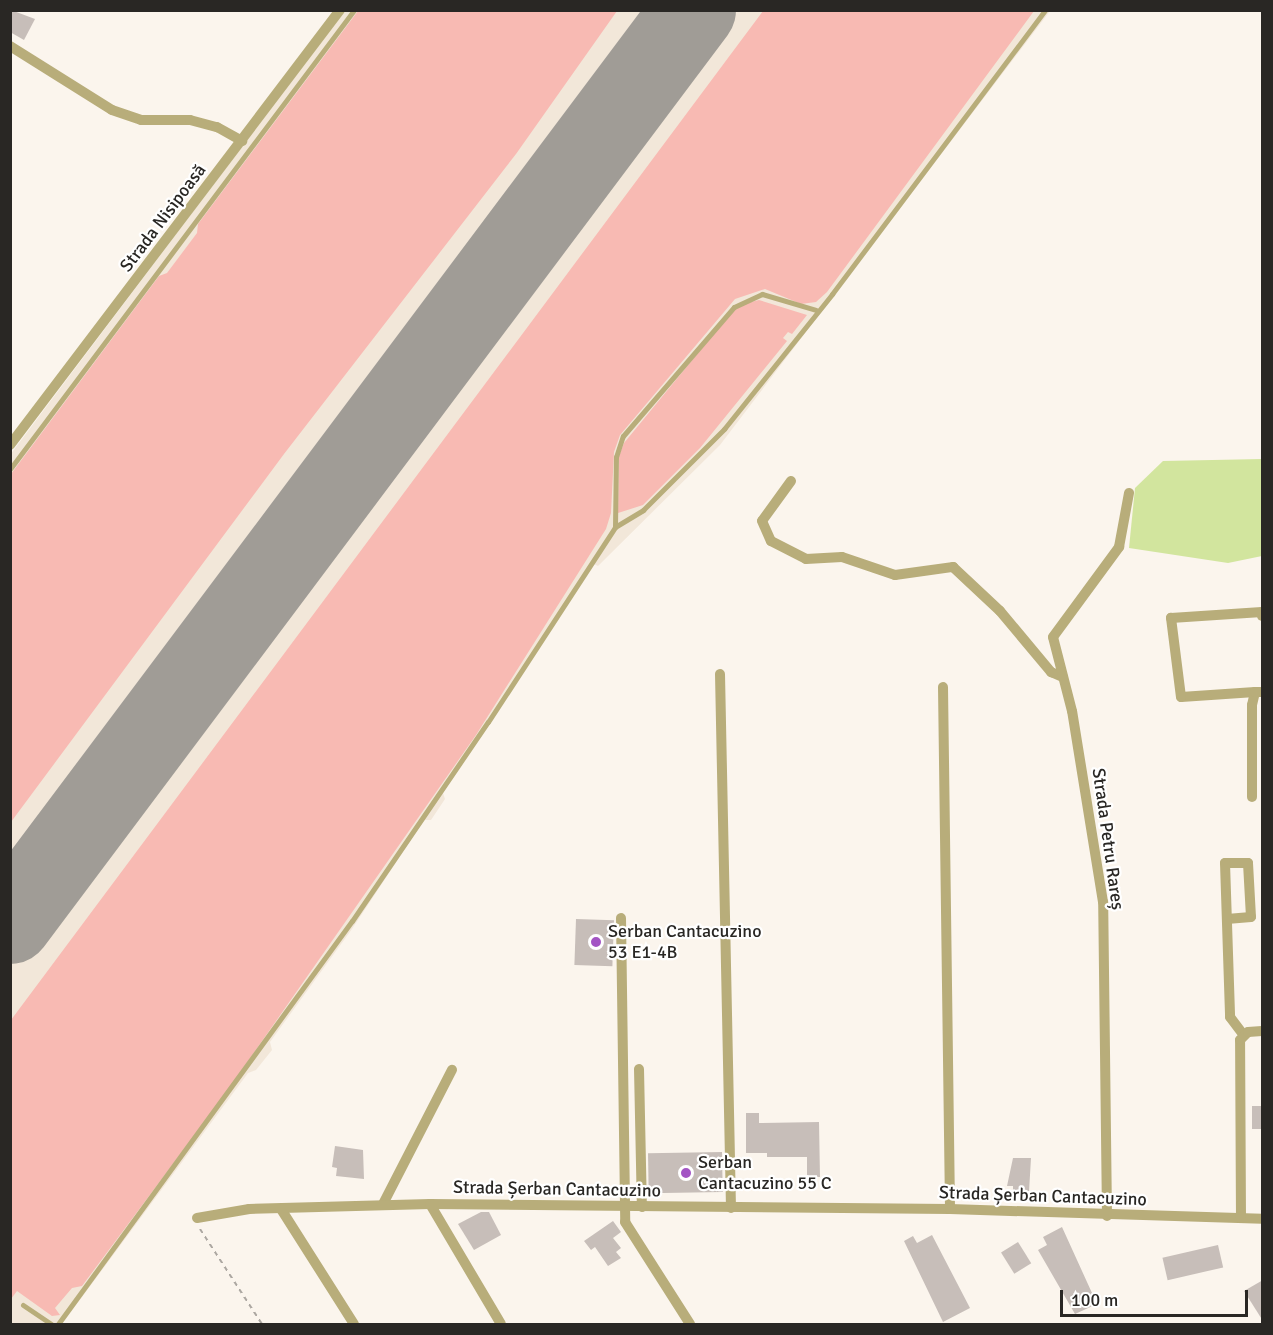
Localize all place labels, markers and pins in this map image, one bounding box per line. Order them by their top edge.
place label: Serban Cantacuzino 53 E1-4B [608,921,762,964]
marker: Serban Cantacuzino 53 E1-4B [589,935,603,949]
place label: Serban Cantacuzino 55 C [698,1152,832,1194]
marker: Serban Cantacuzino 55 C [679,1166,693,1180]

